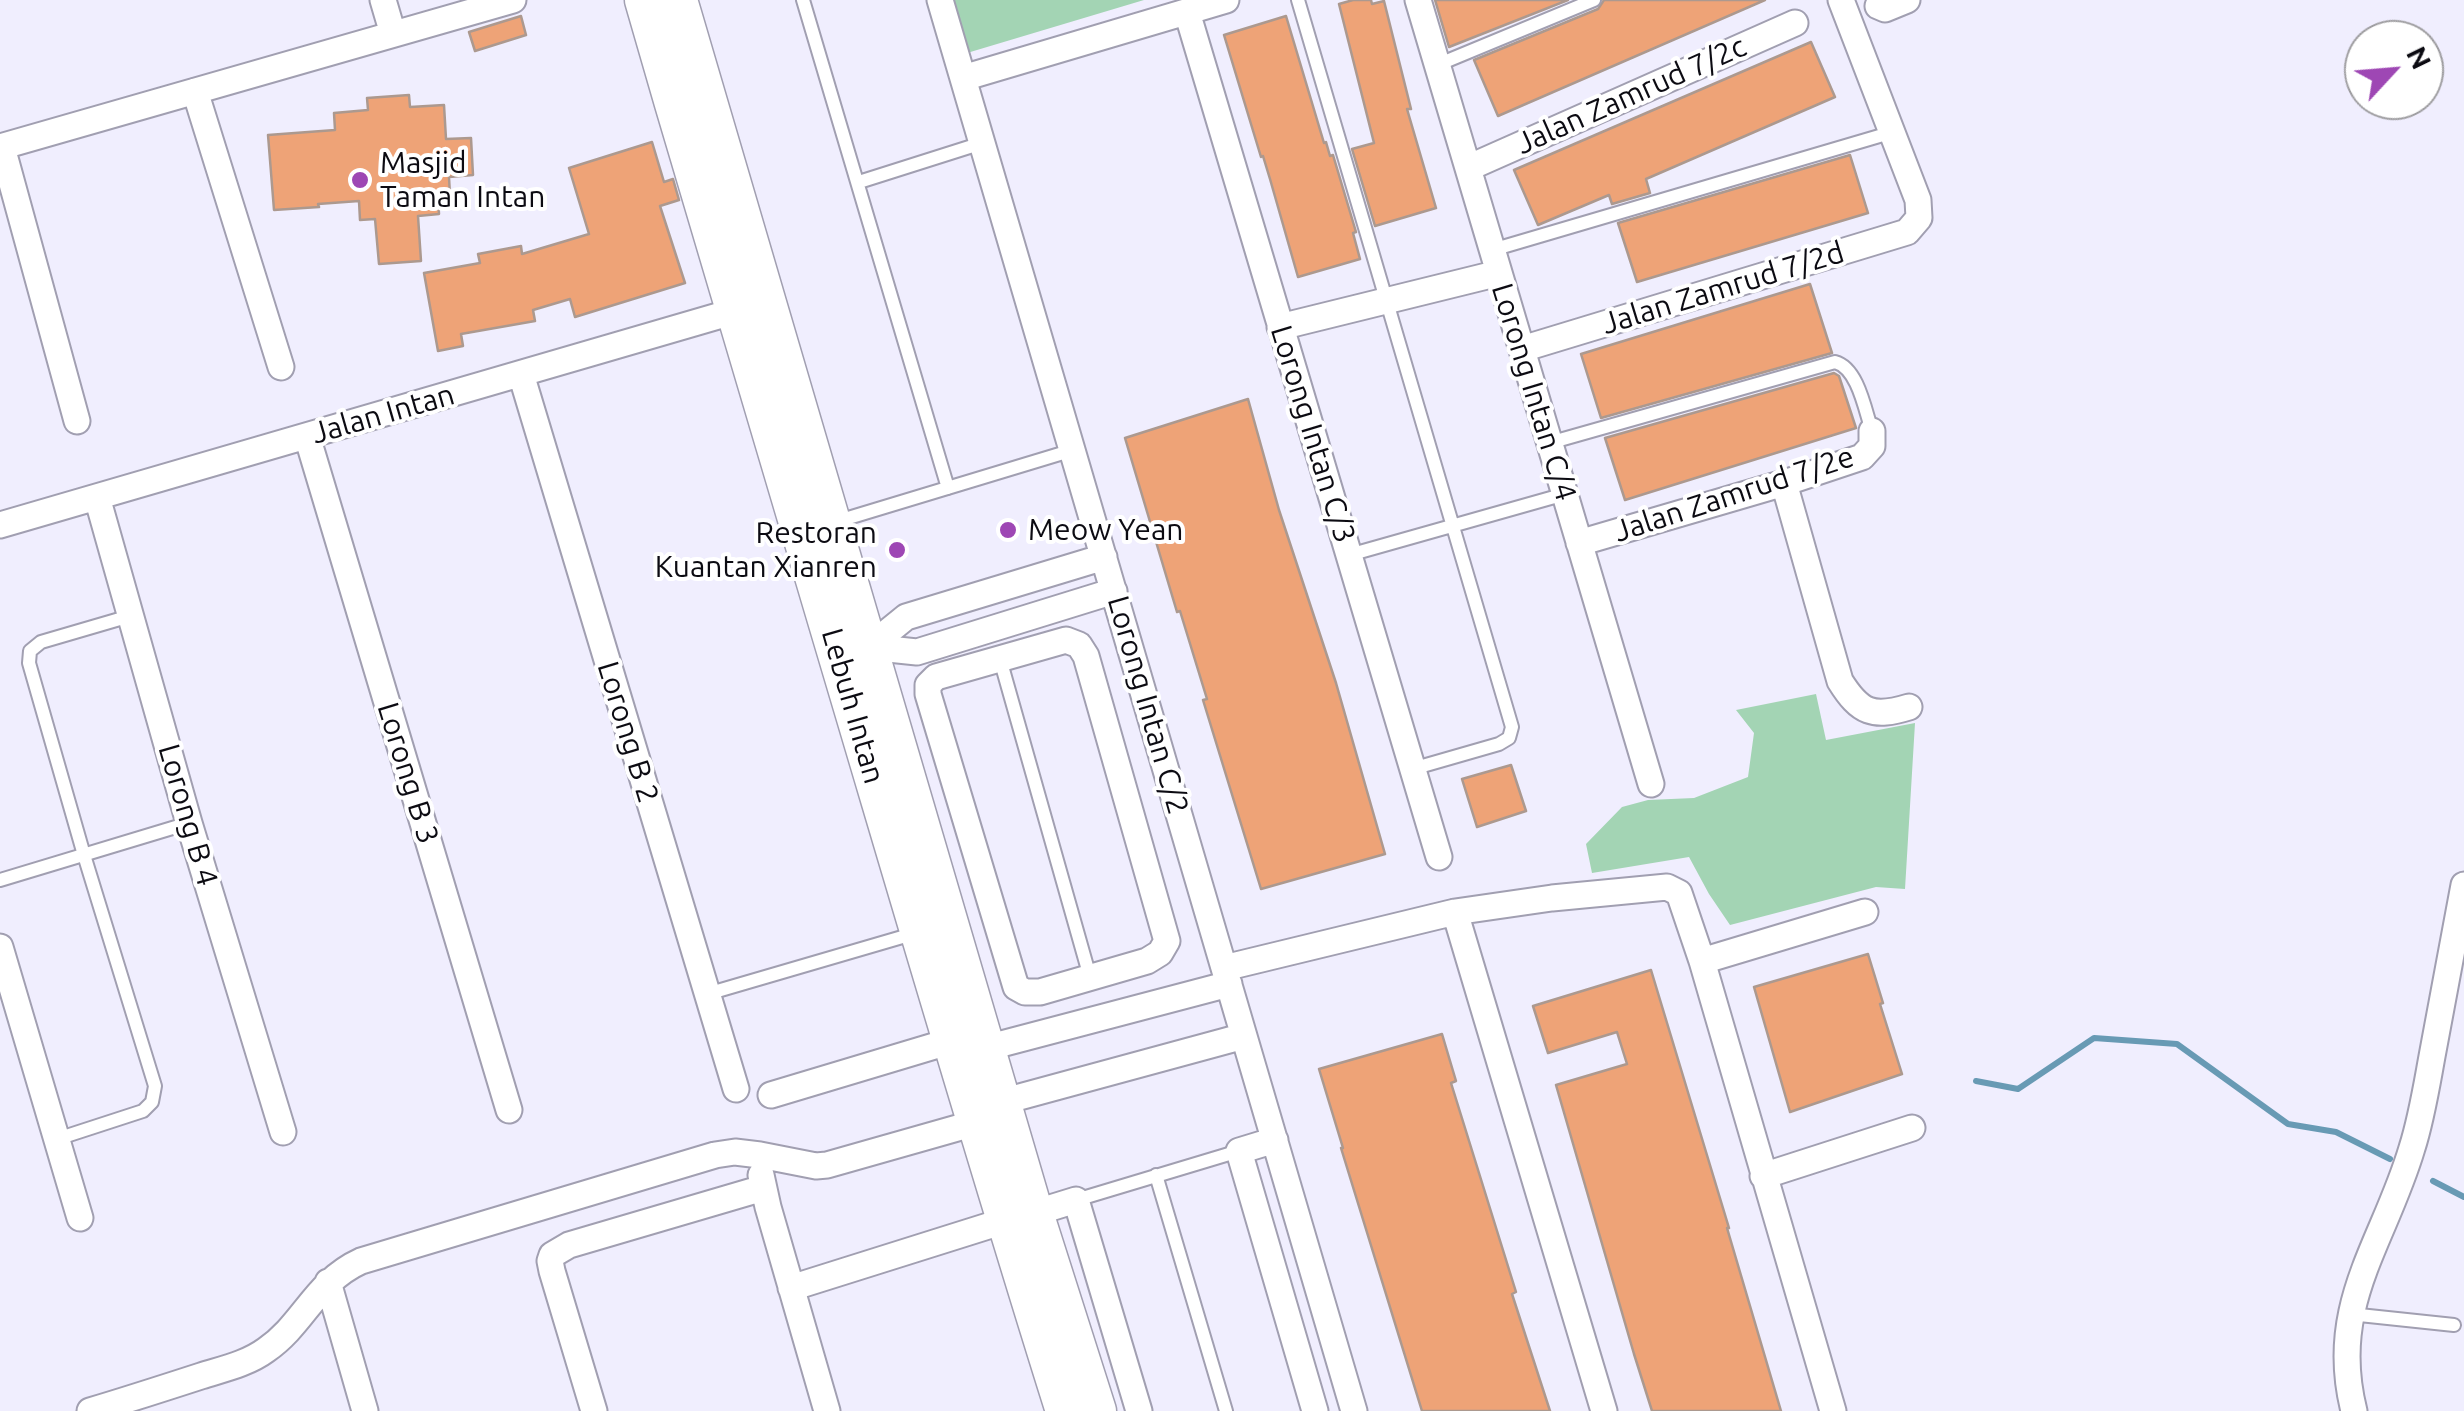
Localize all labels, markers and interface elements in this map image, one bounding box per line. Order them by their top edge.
north arrow [2344,20,2444,120]
street label: Jalan Zamrud 7/2c [1511,28,1751,162]
text: N [2401,41,2438,74]
place label: Masjid Taman Intan [380,145,545,216]
marker: Masjid Taman Intan [349,169,371,191]
street label: Jalan Zamrud 7/2d [1598,234,1848,342]
street label: Lorong Intan C/4 [1484,279,1584,505]
street label: Lorong Intan C/3 [1263,321,1363,547]
street label: Jalan Intan [308,376,458,452]
street label: Jalan Zamrud 7/2e [1609,438,1859,550]
place label: Meow Yean [1028,512,1183,548]
place label: Restoran Kuantan Xianren [655,515,877,586]
marker: Meow Yean [997,519,1019,541]
marker: Restoran Kuantan Xianren [886,539,908,561]
street label: Lorong Intan C/2 [1100,592,1196,818]
street label: Lebuh Intan [814,624,892,788]
street label: Lorong B 2 [589,657,667,807]
street label: Lorong B 3 [369,698,447,848]
street label: Lorong B 4 [151,740,225,890]

